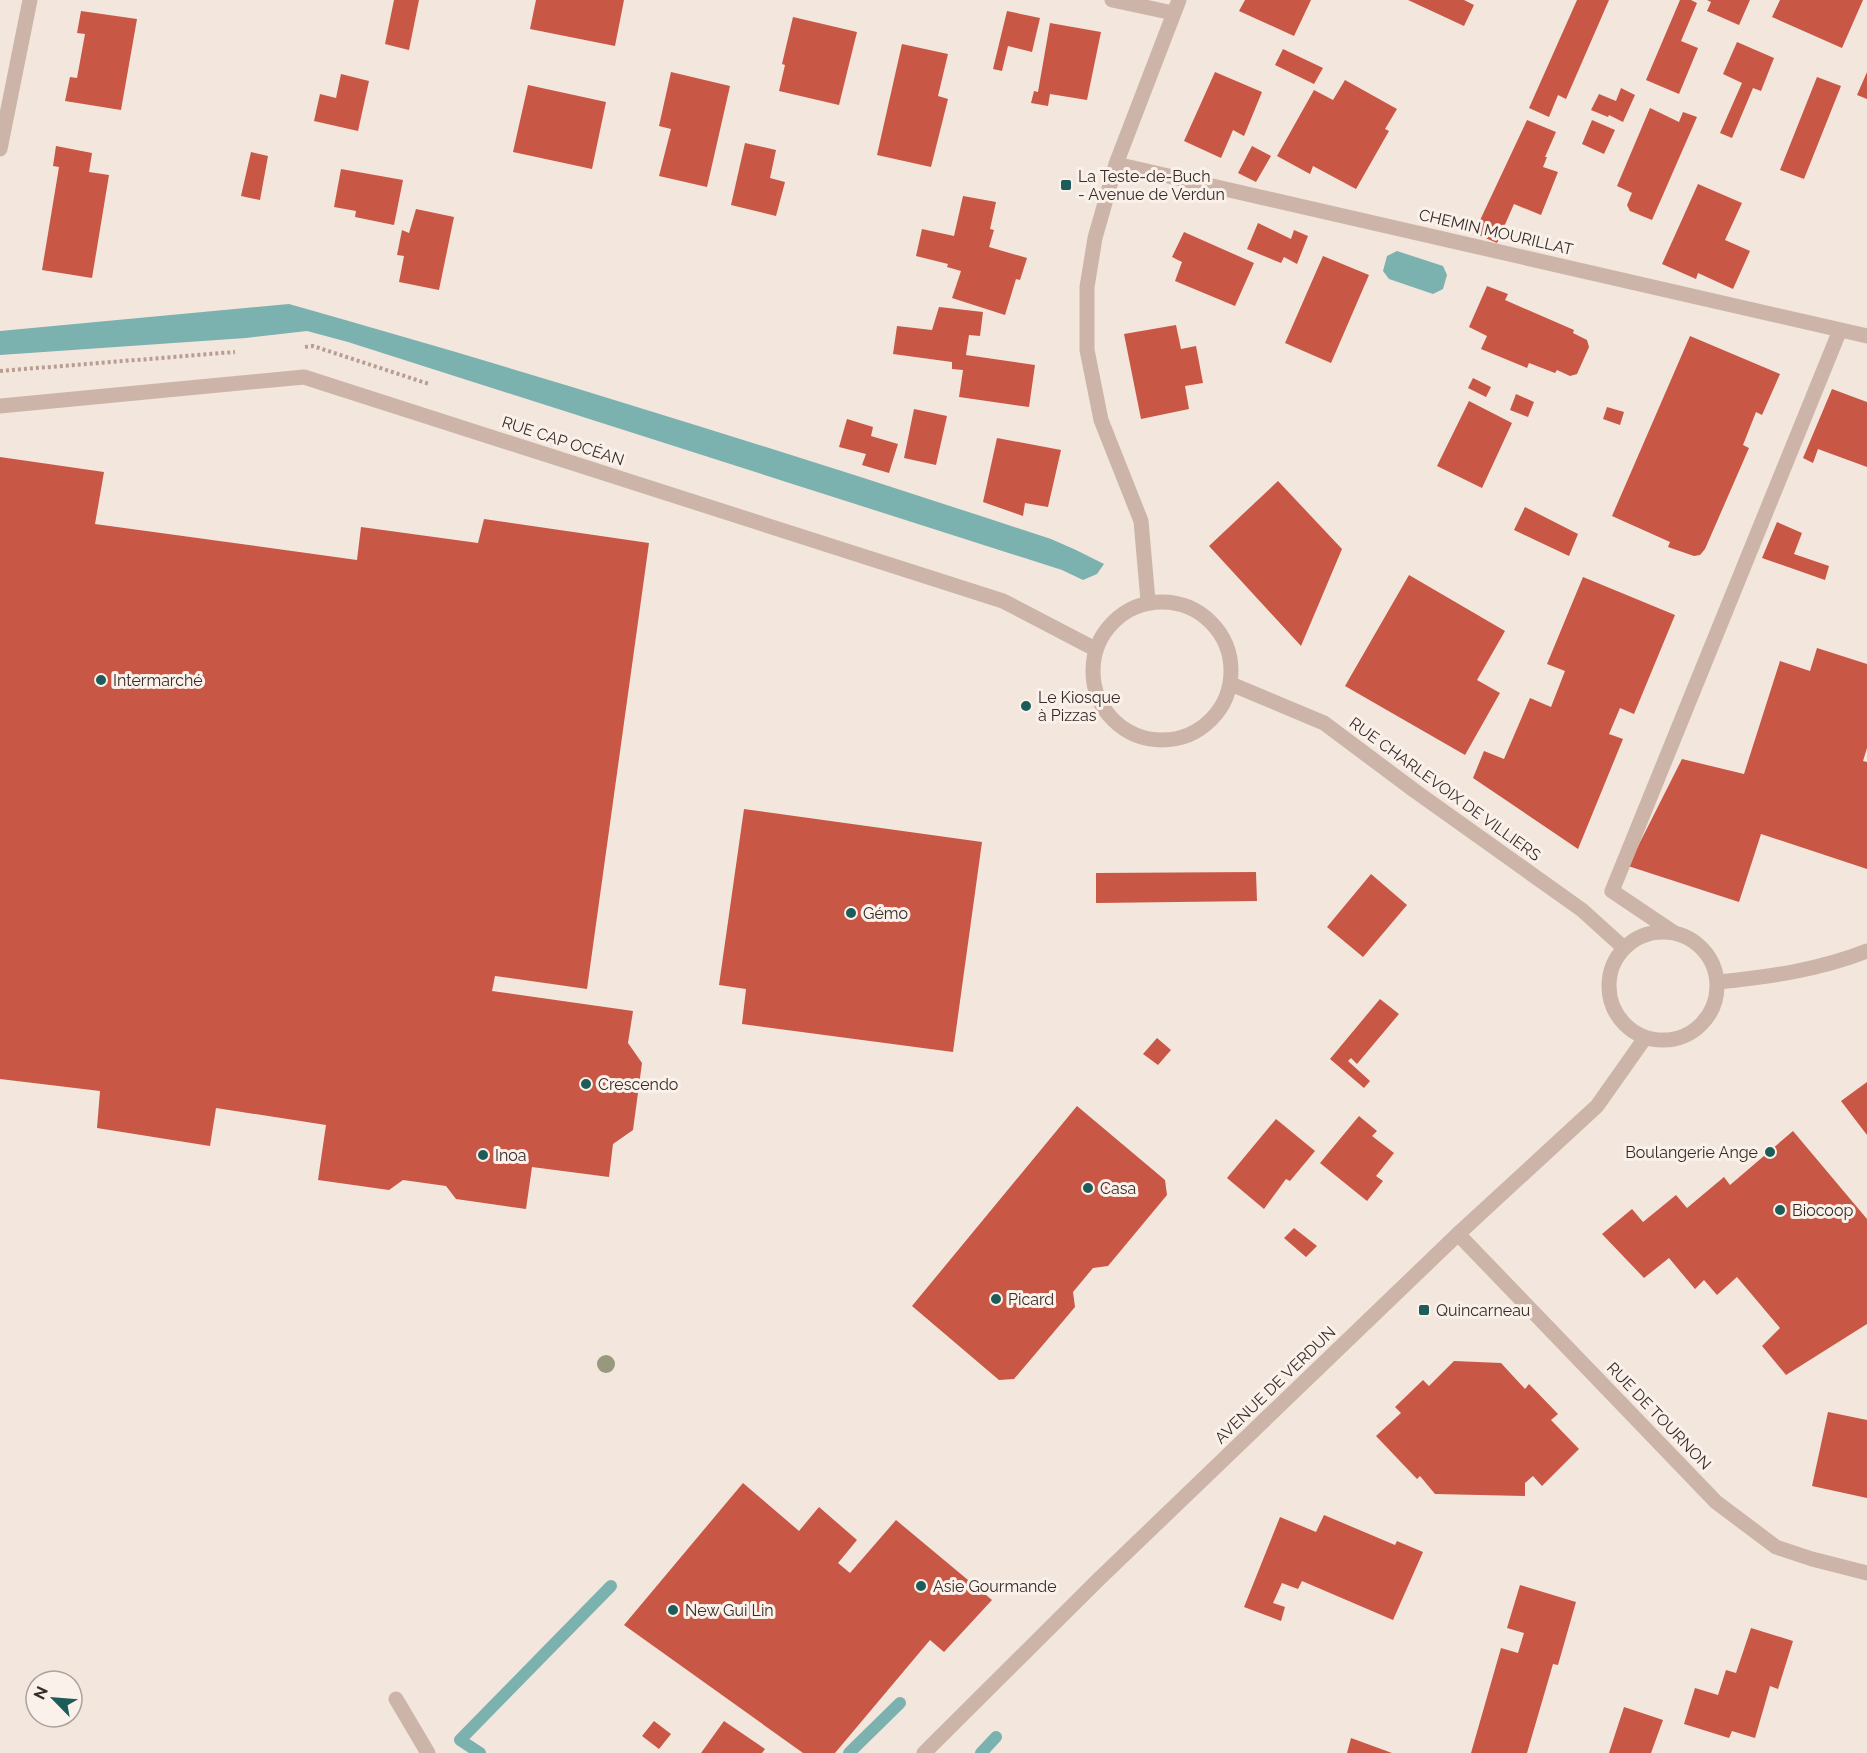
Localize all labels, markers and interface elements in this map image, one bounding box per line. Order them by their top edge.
place label: La Teste-de-Buch - Avenue de Verdun [1078,167,1225,204]
marker: La Teste-de-Buch - Avenue de Verdun [1059,178,1073,192]
street label: CHEMIN MOURILLAT [1417,205,1575,259]
street label: RUE CAP OCÉAN [499,411,627,470]
place label: Intermarché [113,671,203,690]
marker: Intermarché [94,673,108,687]
place label: Le Kiosque à Pizzas [1038,688,1120,725]
marker: Le Kiosque à Pizzas [1019,699,1033,713]
street label: RUE CHARLEVOIX DE VILLIERS [1346,713,1545,865]
place label: Gémo [863,904,908,923]
marker: Gémo [844,906,858,920]
place label: Crescendo [598,1075,678,1094]
marker: Crescendo [579,1077,593,1091]
place label: Boulangerie Ange [1625,1143,1758,1162]
marker: Boulangerie Ange [1763,1145,1777,1159]
place label: Inoa [495,1146,527,1165]
marker: Inoa [476,1148,490,1162]
place label: Casa [1100,1179,1136,1198]
marker: Casa [1081,1181,1095,1195]
place label: Biocoop [1792,1201,1853,1220]
marker: Biocoop [1773,1203,1787,1217]
place label: Picard [1008,1290,1054,1309]
marker: Picard [989,1292,1003,1306]
place label: Quincarneau [1436,1301,1530,1320]
marker: Quincarneau [1417,1303,1431,1317]
street label: AVENUE DE VERDUN [1211,1322,1339,1448]
street label: RUE DE TOURNON [1603,1358,1715,1474]
place label: Asie Gourmande [933,1577,1057,1596]
marker: Asie Gourmande [914,1579,928,1593]
place label: New Gui Lin [685,1601,774,1620]
marker: New Gui Lin [666,1603,680,1617]
north arrow [24,1669,84,1729]
text: N [30,1683,52,1702]

